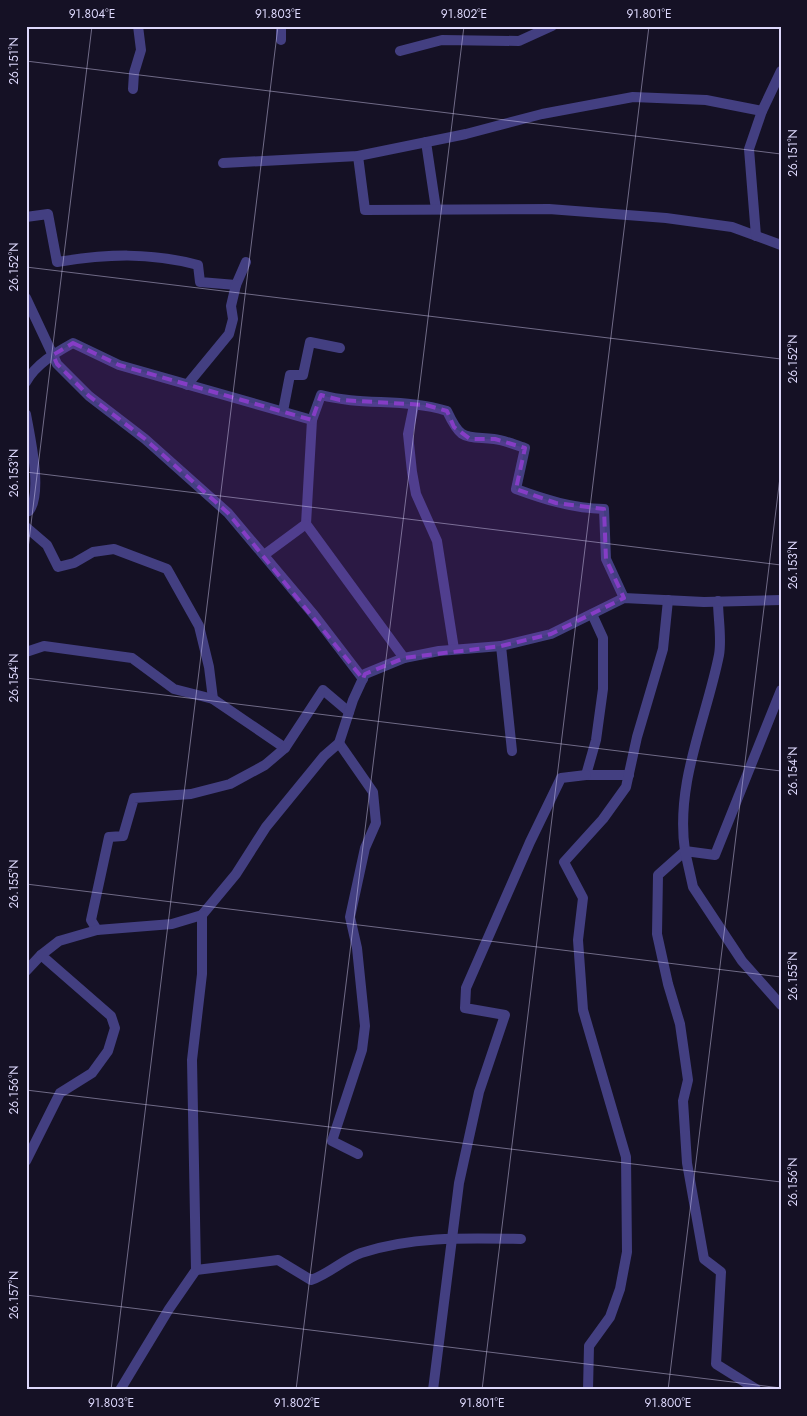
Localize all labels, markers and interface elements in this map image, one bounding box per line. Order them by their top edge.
text: 91.804°E [69,5,115,23]
text: 91.803°E [255,5,301,23]
text: 91.802°E [441,5,487,23]
text: 91.801°E [626,5,672,23]
text: 26.151°N [5,37,23,85]
text: 26.151°N [784,129,802,177]
text: 26.152°N [5,243,23,291]
text: 26.152°N [784,335,802,383]
text: 26.153°N [5,449,23,497]
text: 26.153°N [784,541,802,589]
text: 26.154°N [5,653,23,703]
text: 26.154°N [784,746,802,796]
text: 26.155°N [5,860,23,908]
text: 26.155°N [784,952,802,1000]
text: 26.156°N [5,1065,23,1115]
text: 26.156°N [784,1157,802,1207]
text: 26.157°N [5,1271,23,1319]
text: 91.803°E [88,1394,134,1412]
text: 91.802°E [274,1394,320,1412]
text: 91.801°E [459,1394,505,1412]
text: 91.800°E [645,1394,691,1412]

